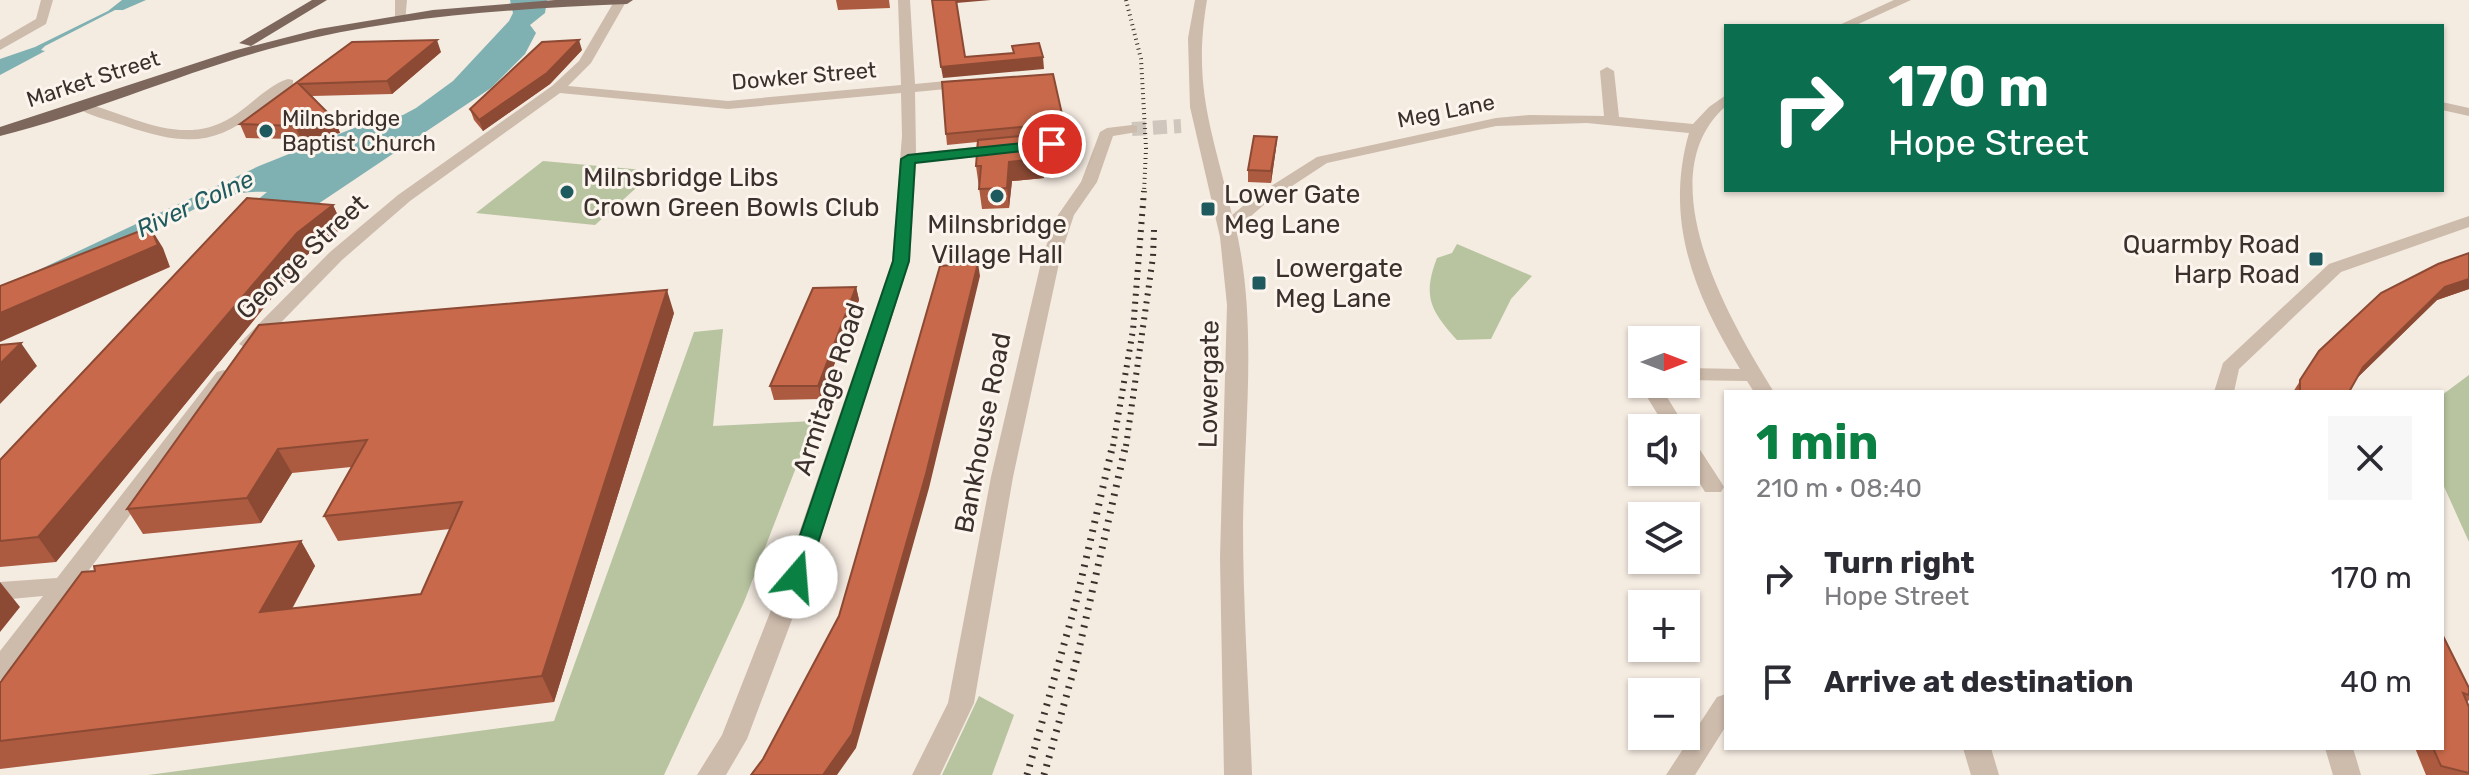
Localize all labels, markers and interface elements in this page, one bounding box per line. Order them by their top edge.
street label: Market Street [23,45,163,113]
text: 170 m [1888,54,2049,120]
street label: Dowker Street [731,56,878,96]
icon: right [1756,56,1860,160]
street label: Meg Lane [1395,88,1497,134]
place label: Milnsbridge Baptist Church [282,105,436,157]
pin [1018,110,1086,178]
text: Hope Street [1888,121,2089,164]
marker: Milnsbridge Baptist Church [257,122,275,140]
icon: arrive [1030,122,1074,166]
place label: Milnsbridge Libs Crown Green Bowls Club [583,162,880,223]
water label: River Colne [132,165,258,243]
place label: Lower Gate Meg Lane [1224,179,1360,240]
marker: Milnsbridge Libs Crown Green Bowls Club [558,183,576,201]
marker: Milnsbridge Village Hall [988,187,1006,205]
street label: George Street [230,188,374,326]
marker: Lower Gate Meg Lane [1199,200,1217,218]
place label: Milnsbridge Village Hall [927,209,1067,270]
place label: Quarmby Road Harp Road [2123,229,2300,290]
marker: Quarmby Road Harp Road [2307,250,2325,268]
place label: Lowergate Meg Lane [1275,253,1403,314]
marker: Lowergate Meg Lane [1250,274,1268,292]
street label: Armitage Road [787,299,871,479]
street label: Lowergate [1192,320,1226,448]
north arrow [1628,326,1700,398]
map controls [1628,326,1700,750]
street label: Bankhouse Road [948,330,1018,536]
button: sound [1628,414,1700,486]
text: 1 min [1756,414,1879,471]
button: close [2328,416,2412,500]
text: 210 m · 08:40 [1756,473,1922,504]
button: layers [1628,502,1700,574]
position arrow [754,535,838,619]
text: Turn right [1824,545,1975,581]
icon: right [1756,556,1800,600]
text: 170 m [2331,560,2412,596]
text: Hope Street [1824,581,1969,612]
button: + [1628,590,1700,662]
icon: arrive [1756,660,1800,704]
text: Arrive at destination [1824,664,2134,700]
text: 40 m [2340,664,2412,700]
button: − [1628,678,1700,750]

